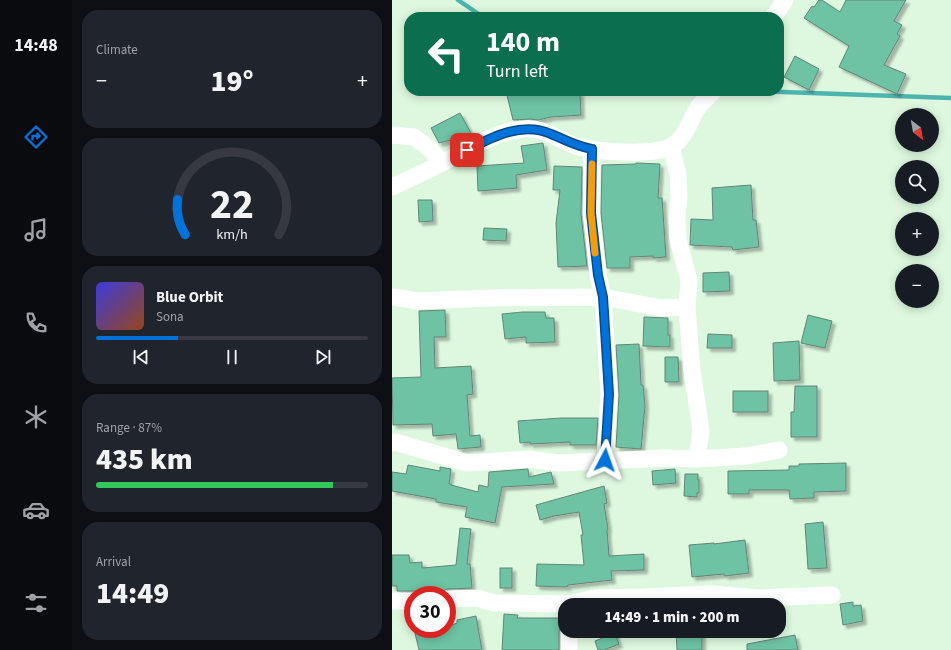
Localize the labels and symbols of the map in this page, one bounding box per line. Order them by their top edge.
north arrow [895,108,939,152]
pin [450,133,484,167]
position arrow [584,439,626,481]
speed limit sign: 30 [404,586,456,638]

